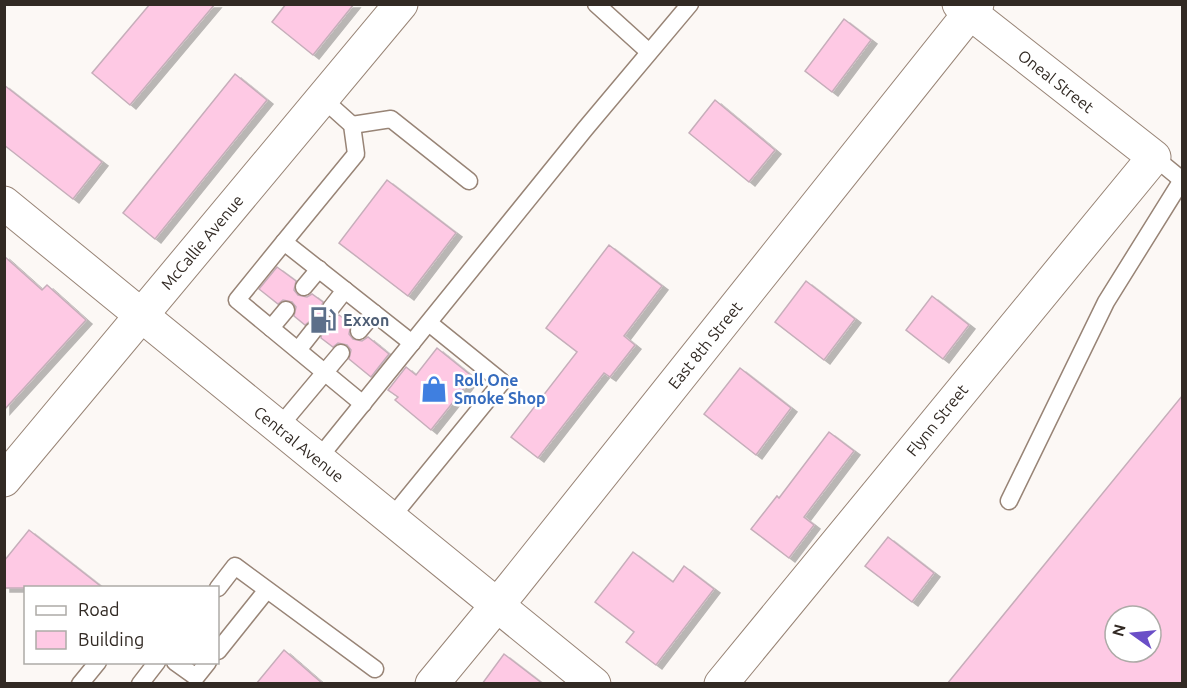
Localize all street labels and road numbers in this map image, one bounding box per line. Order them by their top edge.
street label: Oneal Street [1015,46,1098,117]
street label: McCallie Avenue [157,191,247,293]
street label: East 8th Street [664,297,746,392]
street label: Flynn Street [903,380,972,459]
street label: Central Avenue [251,402,347,486]

